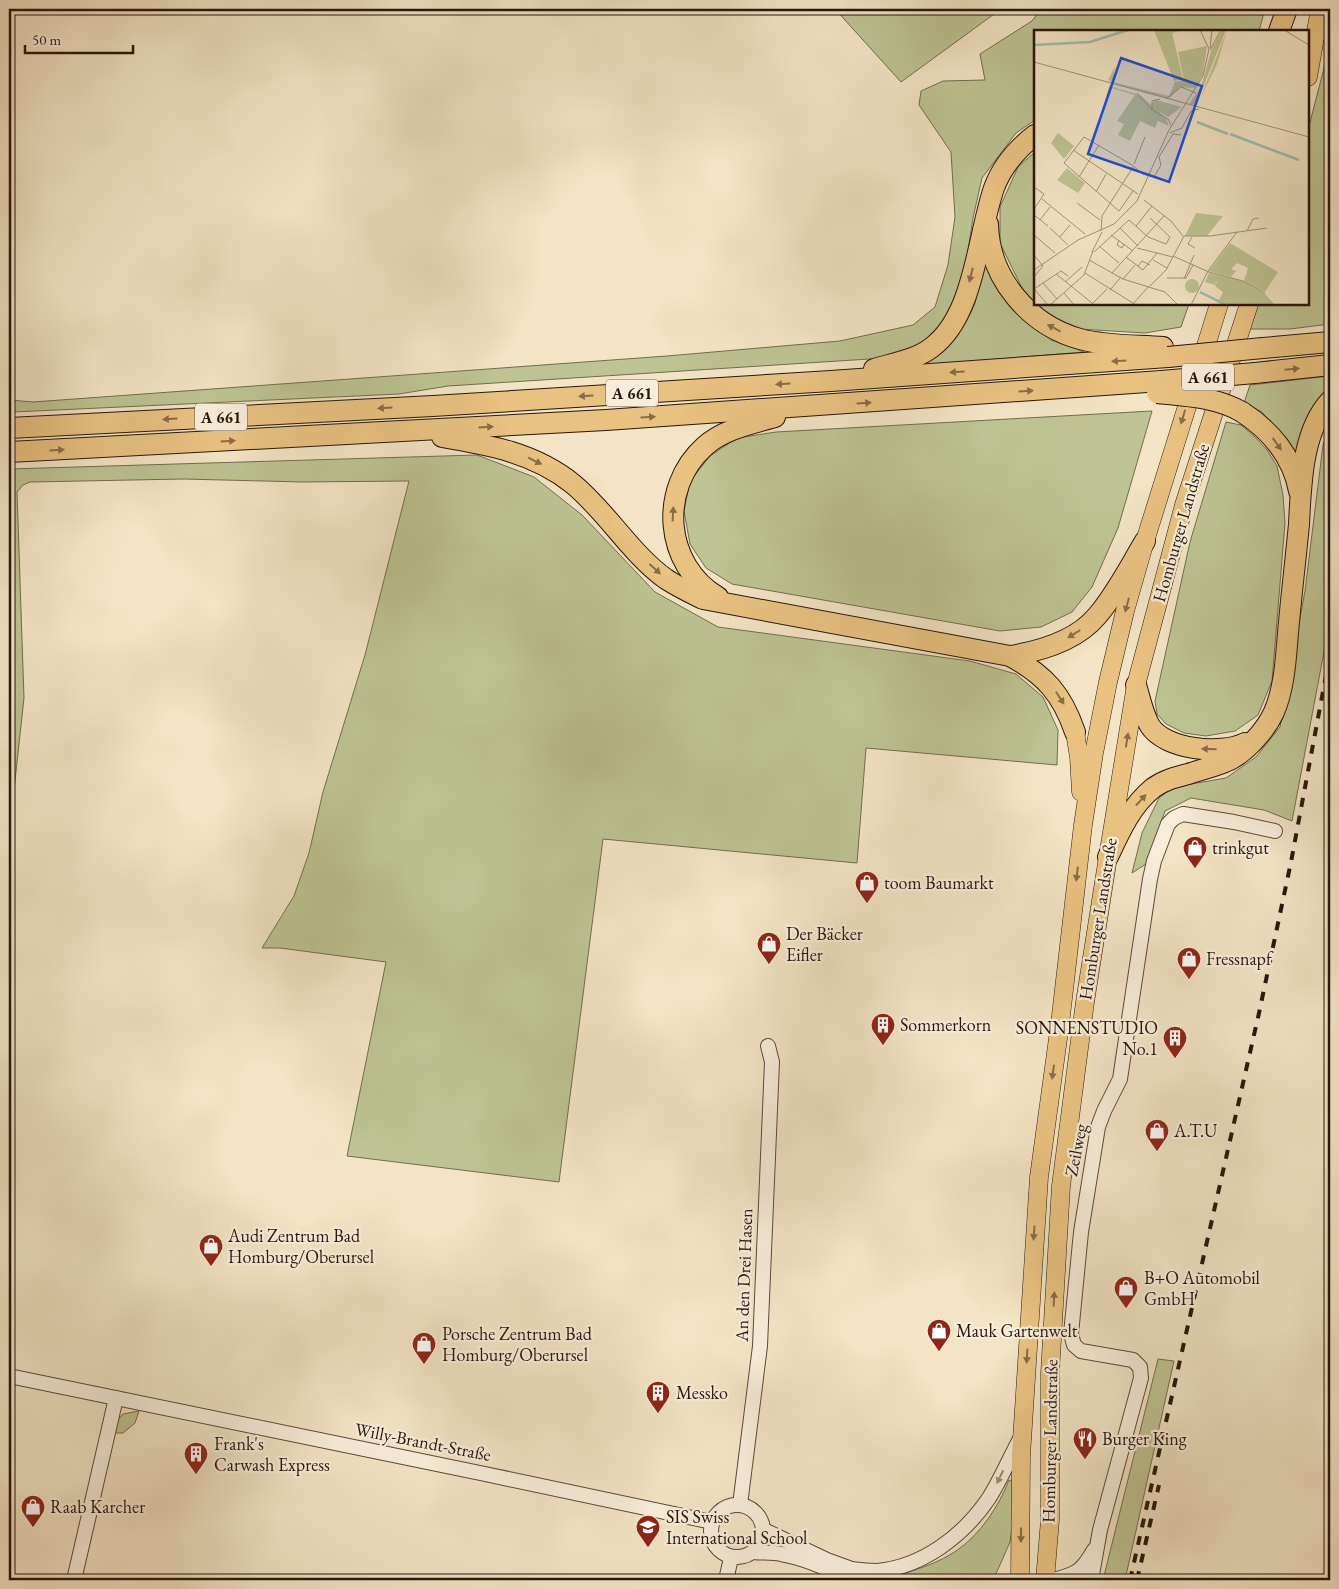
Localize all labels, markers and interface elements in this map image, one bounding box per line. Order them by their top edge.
scale bar [25,22,132,54]
text: 50 m [32,30,61,49]
inset map [1034,30,1309,305]
one-way arrow [967,268,975,283]
one-way arrow [1047,324,1061,333]
one-way arrow [1111,357,1127,365]
road number: A 661 [1182,364,1234,391]
one-way arrow [1285,365,1301,373]
one-way arrow [949,368,965,376]
road number: A 661 [606,379,658,406]
one-way arrow [774,380,790,388]
one-way arrow [1019,387,1035,395]
one-way arrow [577,392,593,400]
one-way arrow [857,398,873,406]
road number: A 661 [195,404,247,431]
one-way arrow [377,404,393,412]
one-way arrow [1179,410,1187,425]
one-way arrow [641,413,657,421]
one-way arrow [162,416,178,424]
one-way arrow [479,422,495,430]
one-way arrow [220,436,236,444]
one-way arrow [1272,437,1283,450]
street label: Homburger Landstraße [1147,441,1214,605]
one-way arrow [50,445,66,453]
one-way arrow [528,457,542,465]
one-way arrow [670,506,678,522]
one-way arrow [648,563,660,575]
one-way arrow [1123,597,1131,612]
one-way arrow [1067,630,1080,639]
one-way arrow [1055,692,1064,705]
one-way arrow [1123,731,1131,747]
one-way arrow [1201,745,1217,753]
one-way arrow [1135,794,1147,806]
shop icon: trinkgut [1182,835,1208,869]
street label: Homburger Landstraße [1073,836,1122,1002]
place label: trinkgut [1212,836,1269,859]
one-way arrow [1073,866,1081,882]
shop icon: toom Baumarkt [854,870,880,904]
place label: toom Baumarkt [884,871,994,894]
place label: Der Bäcker Eifler [786,922,863,966]
shop icon: Der Bäcker Eifler [756,931,782,965]
shop icon: Fressnapf [1176,946,1202,980]
place label: Fressnapf [1206,947,1274,970]
building icon: Sommerkorn [870,1012,896,1046]
place label: Sommerkorn [900,1013,992,1036]
place label: SONNENSTUDIO No.1 [1016,1016,1158,1060]
building icon: SONNENSTUDIO No.1 [1162,1025,1188,1059]
one-way arrow [1049,1064,1057,1080]
shop icon: A.T.U [1144,1118,1170,1152]
place label: A.T.U [1173,1119,1218,1142]
street label: Zeilweg [1059,1121,1092,1178]
street label: An den Drei Hasen [730,1207,757,1343]
place label: Audi Zentrum Bad Homburg/Oberursel [227,1224,374,1268]
one-way arrow [1030,1226,1038,1242]
shop icon: Audi Zentrum Bad Homburg/Oberursel [198,1233,224,1267]
place label: B+O Automobil GmbH [1144,1266,1260,1310]
shop icon: B+O Automobil GmbH [1113,1275,1139,1309]
one-way arrow [1051,1290,1059,1306]
shop icon: Mauk Gartenwelt [926,1318,952,1352]
place label: Mauk Gartenwelt [956,1319,1078,1342]
place label: Porsche Zentrum Bad Homburg/Oberursel [442,1322,593,1366]
shop icon: Porsche Zentrum Bad Homburg/Oberursel [411,1331,437,1365]
one-way arrow [1022,1349,1030,1365]
street label: Homburger Landstraße [1037,1359,1062,1523]
building icon: Messko [645,1380,671,1414]
place label: Messko [676,1381,728,1404]
street label: Willy-Brandt-Straße [353,1417,493,1466]
restaurant icon: Burger King [1072,1426,1098,1460]
place label: Burger King [1102,1427,1187,1450]
place label: Frank's Carwash Express [214,1432,330,1476]
building icon: Frank's Carwash Express [183,1441,209,1475]
one-way arrow [996,1470,1004,1484]
shop icon: Raab Karcher [20,1494,46,1528]
place label: Raab Karcher [50,1495,145,1518]
place label: SIS Swiss International School [666,1505,807,1549]
school or university icon: SIS Swiss International School [635,1514,661,1548]
one-way arrow [1017,1527,1025,1543]

